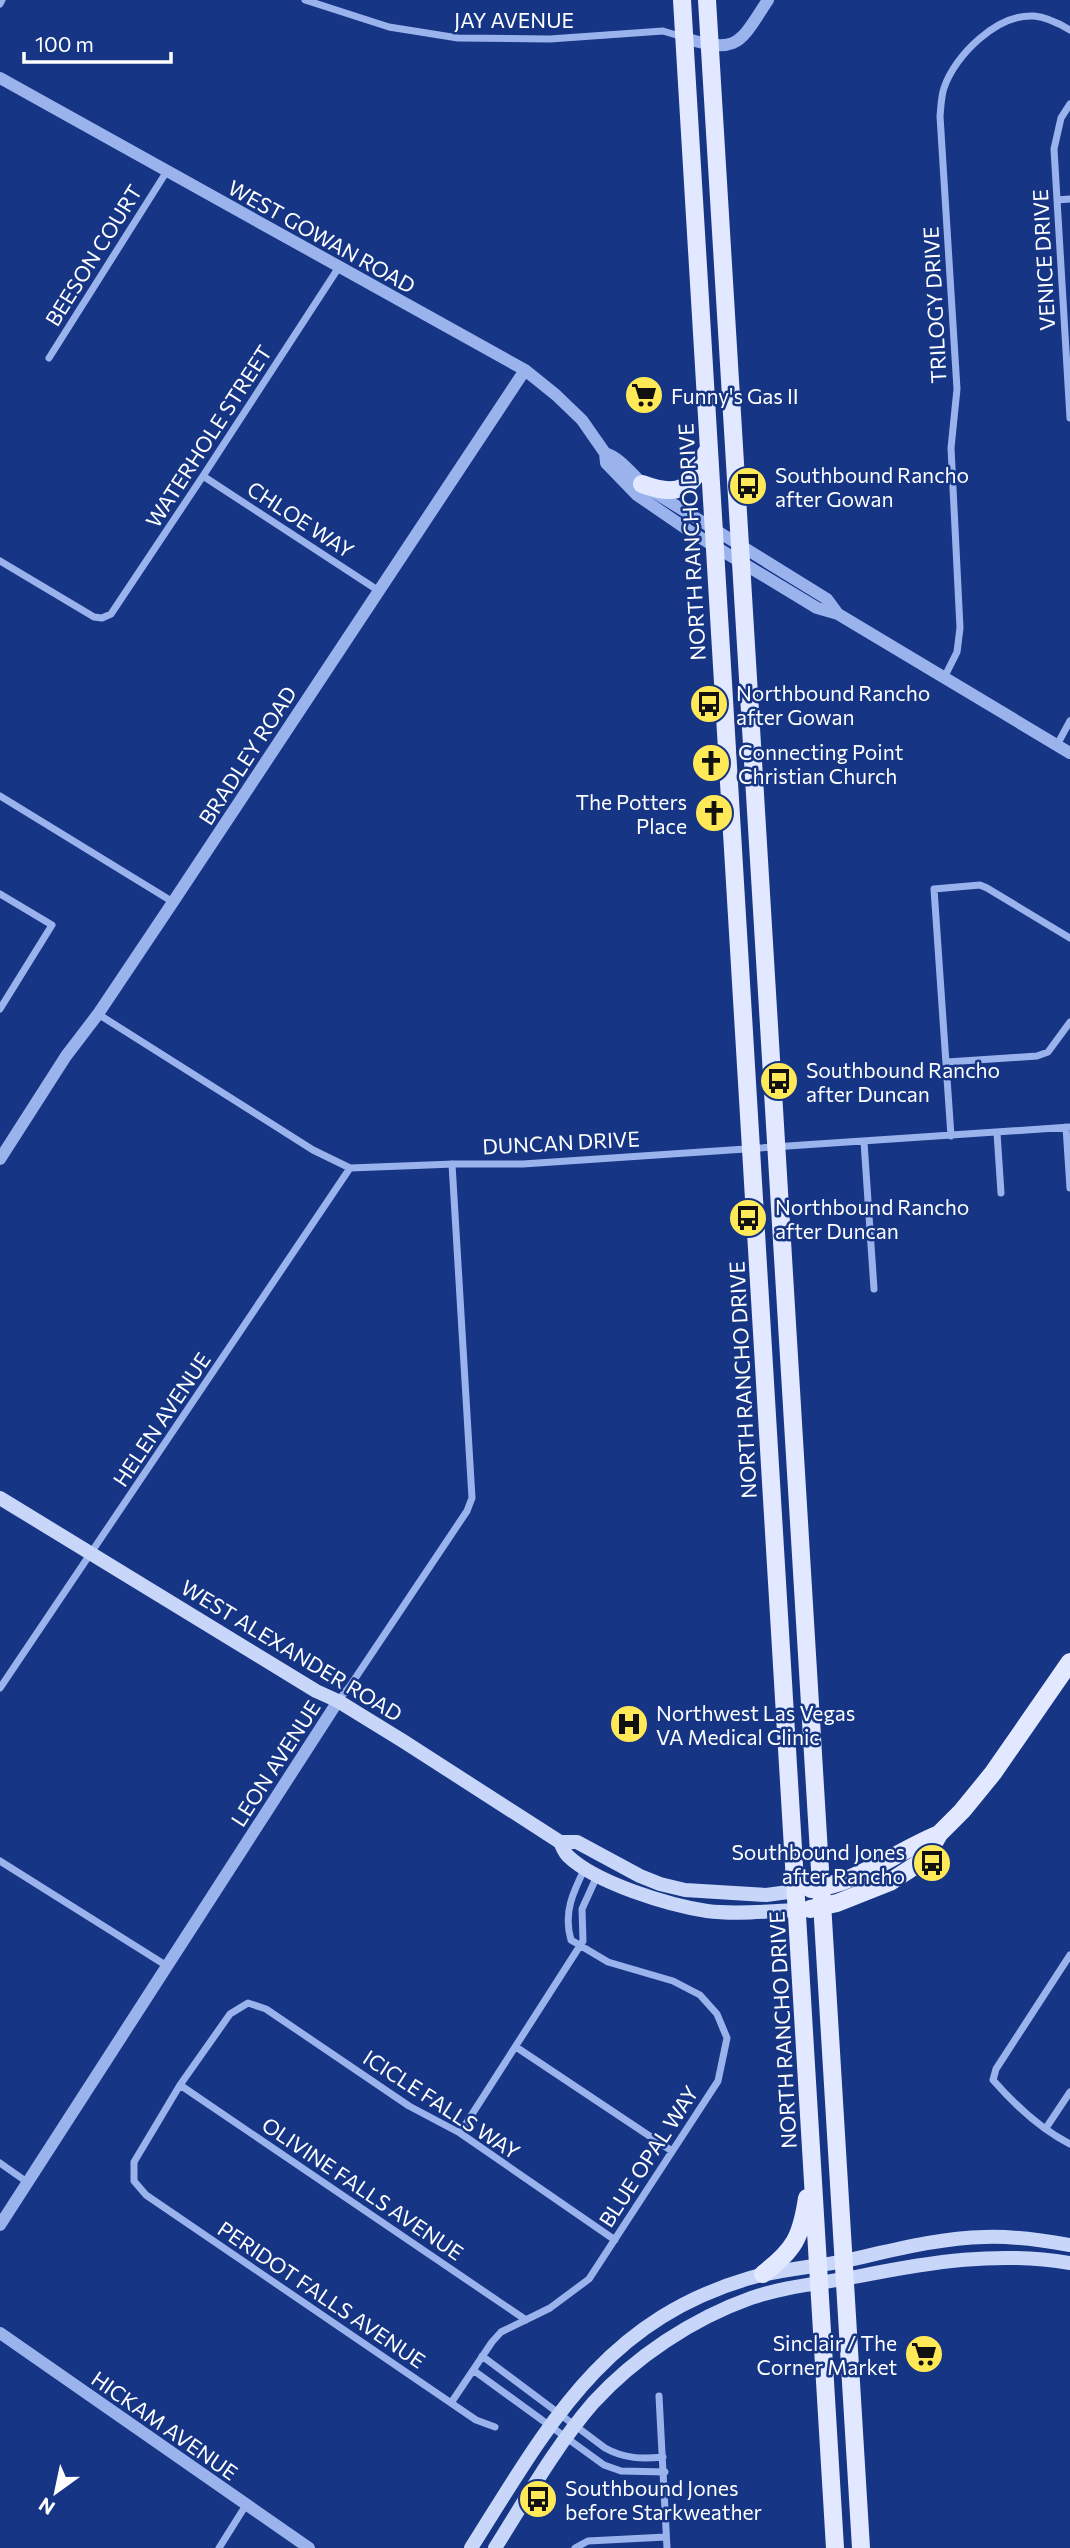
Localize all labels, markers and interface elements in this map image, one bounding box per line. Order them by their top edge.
street label: JAY AVENUE [454,7,574,32]
scale bar [24,21,172,65]
text: 100 m [35,31,94,56]
street label: WEST GOWAN ROAD [224,174,420,298]
street label: BEESON COURT [40,180,146,330]
street label: VENICE DRIVE [1027,189,1059,331]
street label: TRILOGY DRIVE [917,226,951,384]
street label: WATERHOLE STREET [140,340,276,532]
supermarket icon: Funny's Gas II [623,374,665,416]
place label: Funny's Gas II [671,383,799,408]
street label: NORTH RANCHO DRIVE [672,423,710,661]
place label: Southbound Rancho after Gowan [775,462,969,511]
bus stop icon: Southbound Rancho after Gowan [727,465,769,507]
street label: CHLOE WAY [243,475,359,563]
place label: Northbound Rancho after Gowan [736,680,930,729]
street label: BRADLEY ROAD [193,681,301,829]
bus stop icon: Northbound Rancho after Gowan [688,683,730,725]
place label: Connecting Point Christian Church [738,739,903,788]
church icon: Connecting Point Christian Church [690,742,732,784]
place label: The Potters Place [575,789,687,838]
church icon: The Potters Place [693,792,735,834]
place label: Southbound Rancho after Duncan [806,1057,1000,1106]
bus stop icon: Southbound Rancho after Duncan [758,1060,800,1102]
street label: DUNCAN DRIVE [482,1125,640,1159]
place label: Northbound Rancho after Duncan [775,1194,969,1243]
bus stop icon: Northbound Rancho after Duncan [727,1197,769,1239]
street label: NORTH RANCHO DRIVE [723,1261,761,1499]
street label: HELEN AVENUE [107,1347,215,1491]
street label: WEST ALEXANDER ROAD [177,1574,407,1726]
street label: LEON AVENUE [225,1695,325,1831]
place label: Northwest Las Vegas VA Medical Clinic [656,1700,855,1749]
hospital icon: Northwest Las Vegas VA Medical Clinic [608,1703,650,1745]
place label: Southbound Jones after Rancho [732,1839,905,1888]
bus stop icon: Southbound Jones after Rancho [911,1842,953,1884]
street label: NORTH RANCHO DRIVE [763,1911,801,2149]
street label: ICICLE FALLS WAY [359,2044,525,2164]
street label: BLUE OPAL WAY [593,2081,703,2231]
street label: OLIVINE FALLS AVENUE [258,2111,468,2265]
street label: PERIDOT FALLS AVENUE [214,2215,430,2373]
place label: Sinclair / The Corner Market [756,2330,897,2379]
supermarket icon: Sinclair / The Corner Market [903,2333,945,2375]
street label: HICKAM AVENUE [87,2365,243,2485]
north arrow [21,2457,91,2527]
place label: Southbound Jones before Starkweather [565,2475,762,2524]
bus stop icon: Southbound Jones before Starkweather [517,2478,559,2520]
text: N [34,2493,59,2520]

